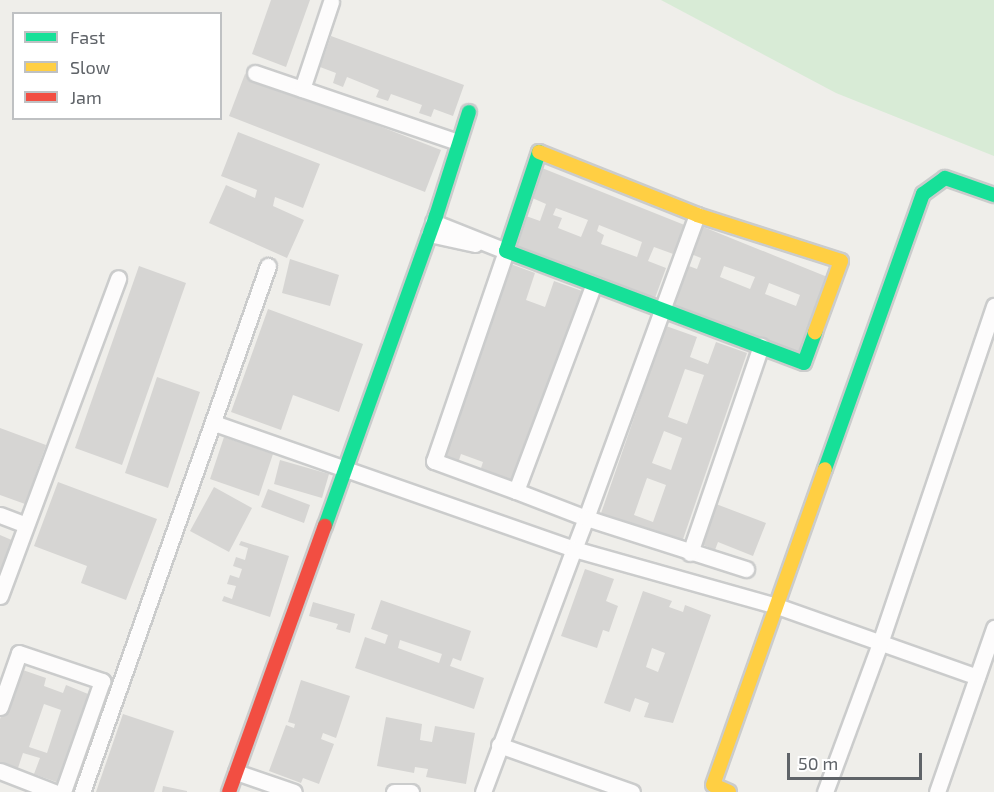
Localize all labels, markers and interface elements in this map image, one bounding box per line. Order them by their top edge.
legend [12,12,222,120]
text: Fast [70,26,105,48]
text: Slow [70,56,110,78]
text: Jam [70,86,102,108]
scale bar [790,741,925,779]
text: 50 m [798,752,838,774]

